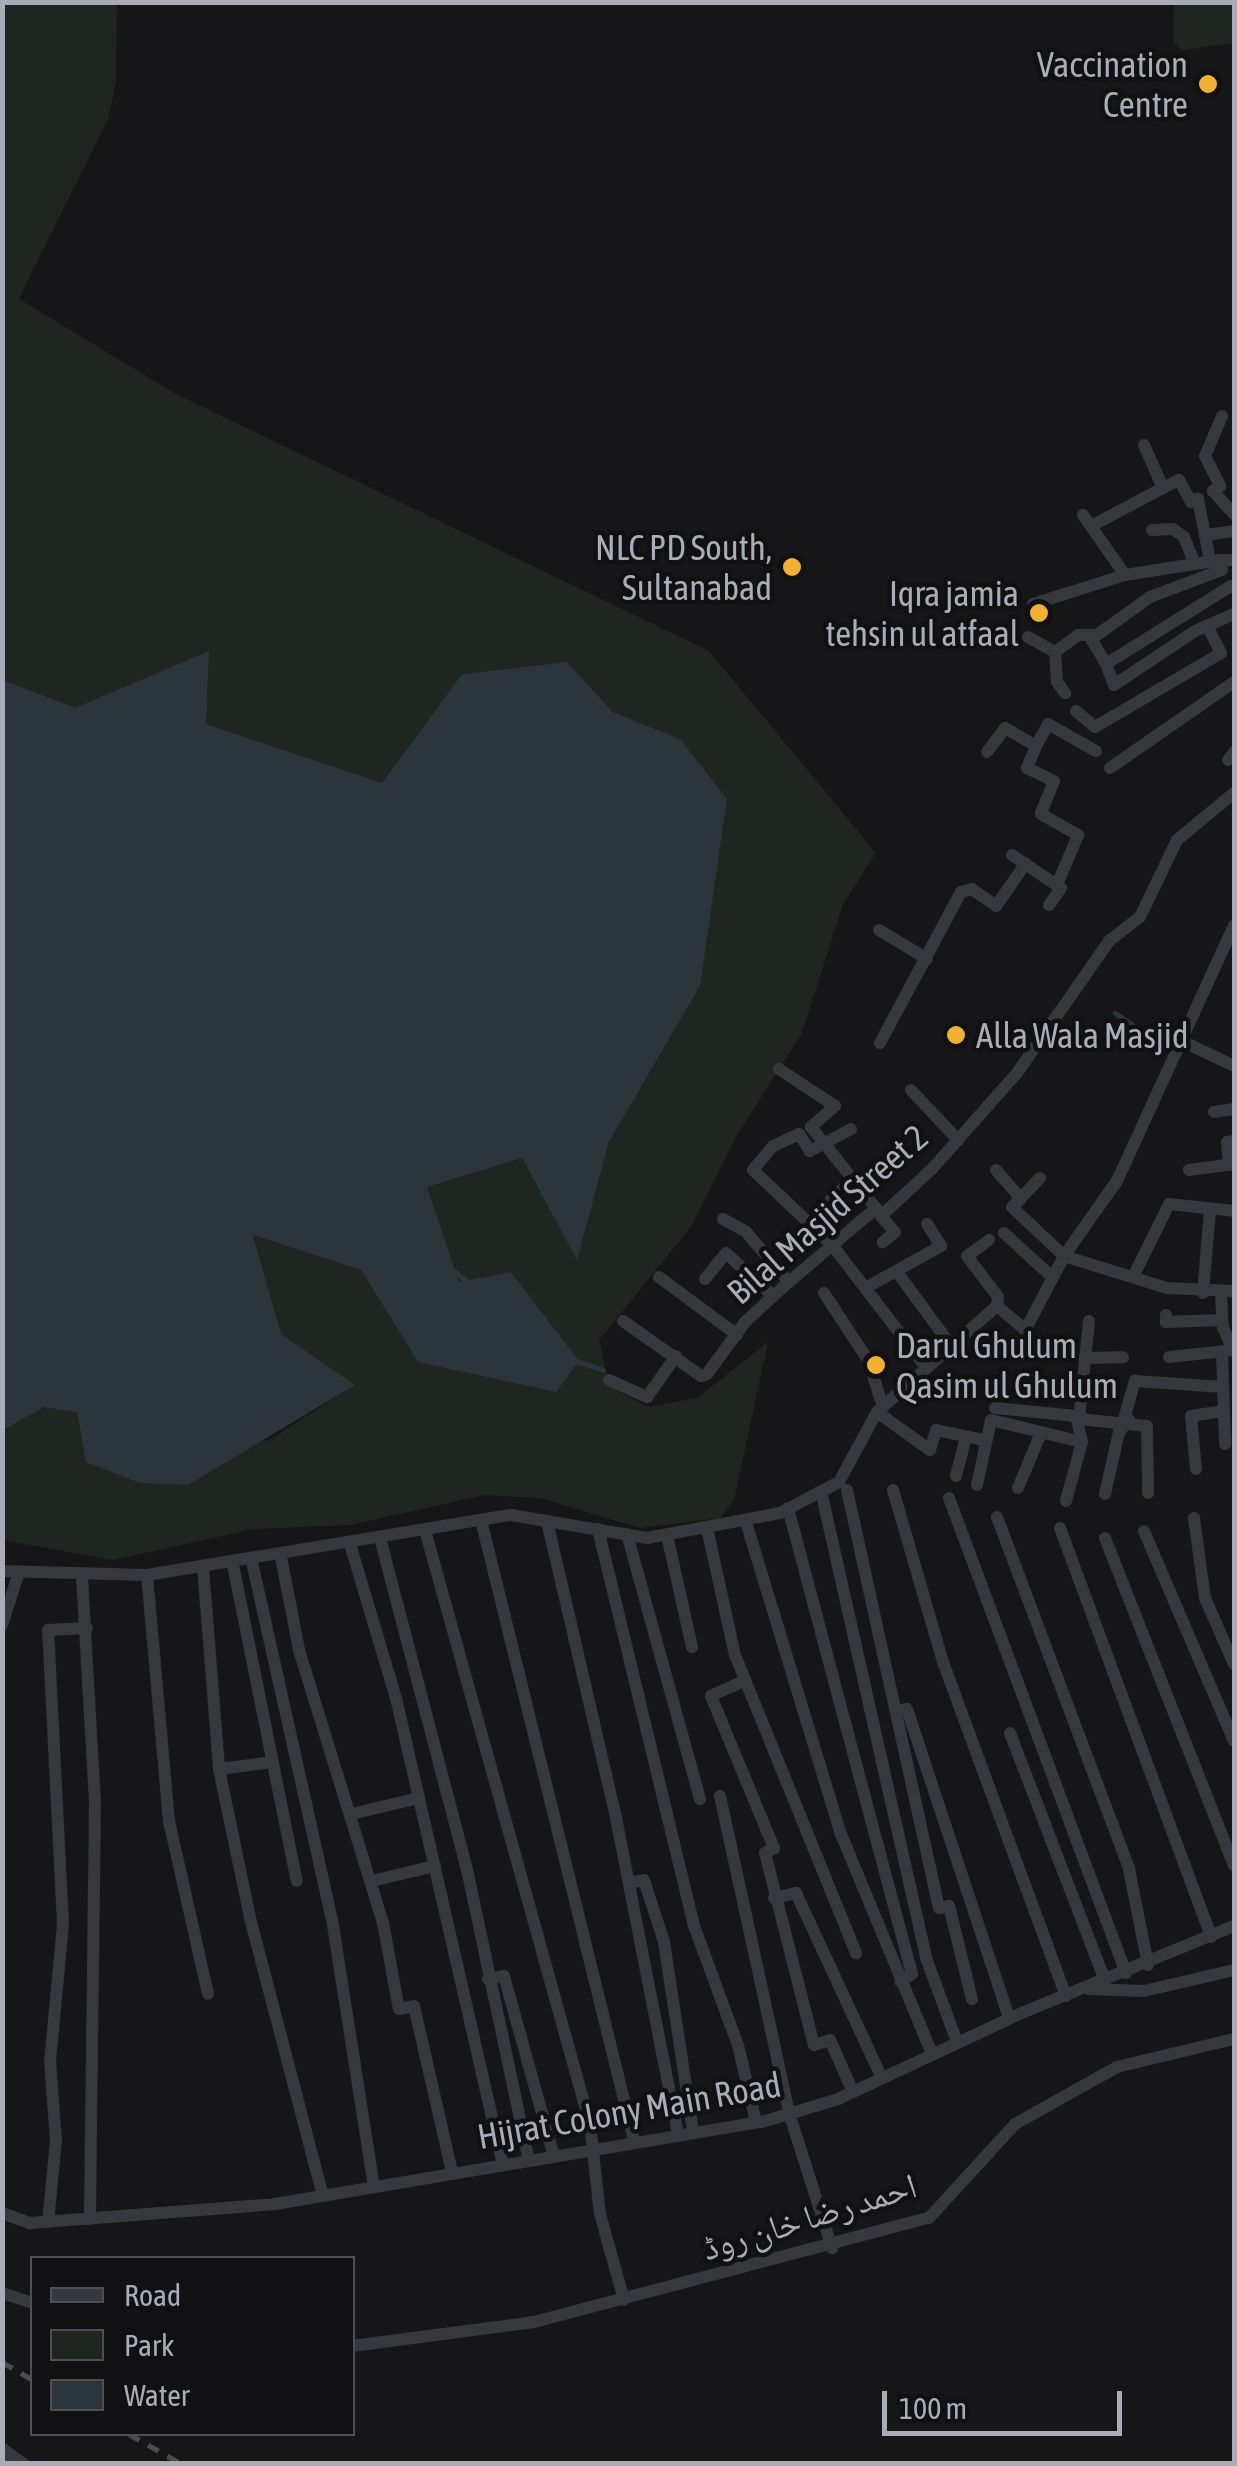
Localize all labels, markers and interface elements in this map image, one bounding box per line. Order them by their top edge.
place label: Vaccination Centre [1037,43,1188,125]
marker: Vaccination Centre [1197,73,1219,95]
place label: NLC PD South, Sultanabad [595,526,772,608]
marker: NLC PD South, Sultanabad [781,556,803,578]
place label: Iqra jamia tehsin ul atfaal [825,572,1019,654]
marker: Iqra jamia tehsin ul atfaal [1028,602,1050,624]
place label: Alla Wala Masjid [976,1014,1188,1056]
marker: Alla Wala Masjid [945,1024,967,1046]
street label: Bilal Masjid Street 2 [718,1116,936,1312]
place label: Darul Ghulum Qasim ul Ghulum [896,1324,1118,1406]
marker: Darul Ghulum Qasim ul Ghulum [865,1354,887,1376]
street label: Hijrat Colony Main Road [474,2063,784,2157]
street label: احمد رضا خان روڈ [697,2163,921,2269]
legend [30,2256,355,2436]
text: Road [124,2278,181,2312]
text: Park [124,2328,174,2362]
scale bar [887,2371,1127,2433]
text: Water [124,2378,190,2412]
text: 100 m [899,2391,967,2425]

